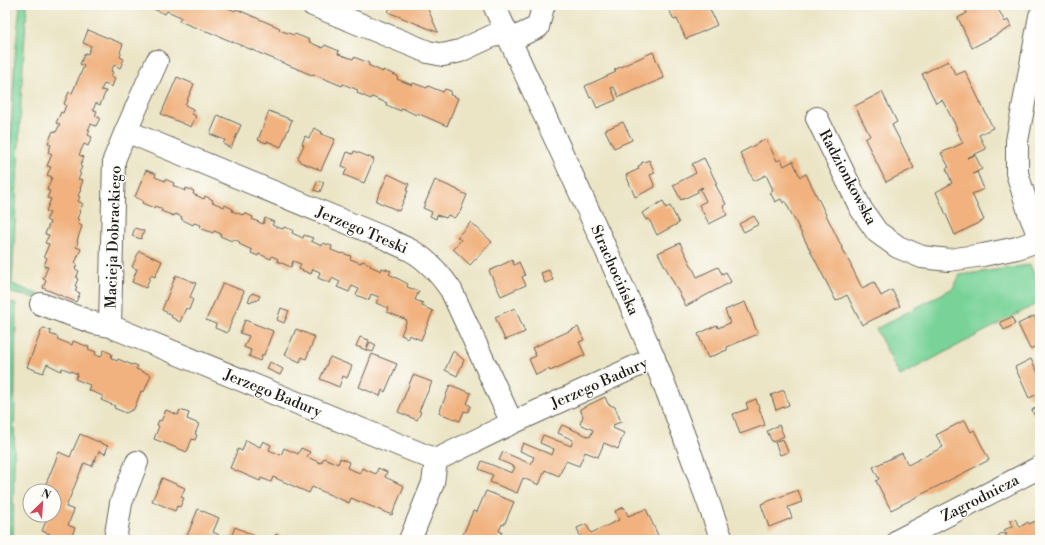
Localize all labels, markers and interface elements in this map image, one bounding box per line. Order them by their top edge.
street label: Radzionkowska [814,126,881,228]
street label: Macieja Dobrackiego [102,165,125,309]
street label: Jerzego Treski [312,202,411,258]
street label: Strachocińska [586,222,643,319]
street label: Jerzego Badury [547,353,651,414]
street label: Jerzego Badury [220,365,325,422]
street label: Zagrodnicza [938,471,1023,526]
north arrow [22,483,62,523]
text: N [39,487,53,503]

